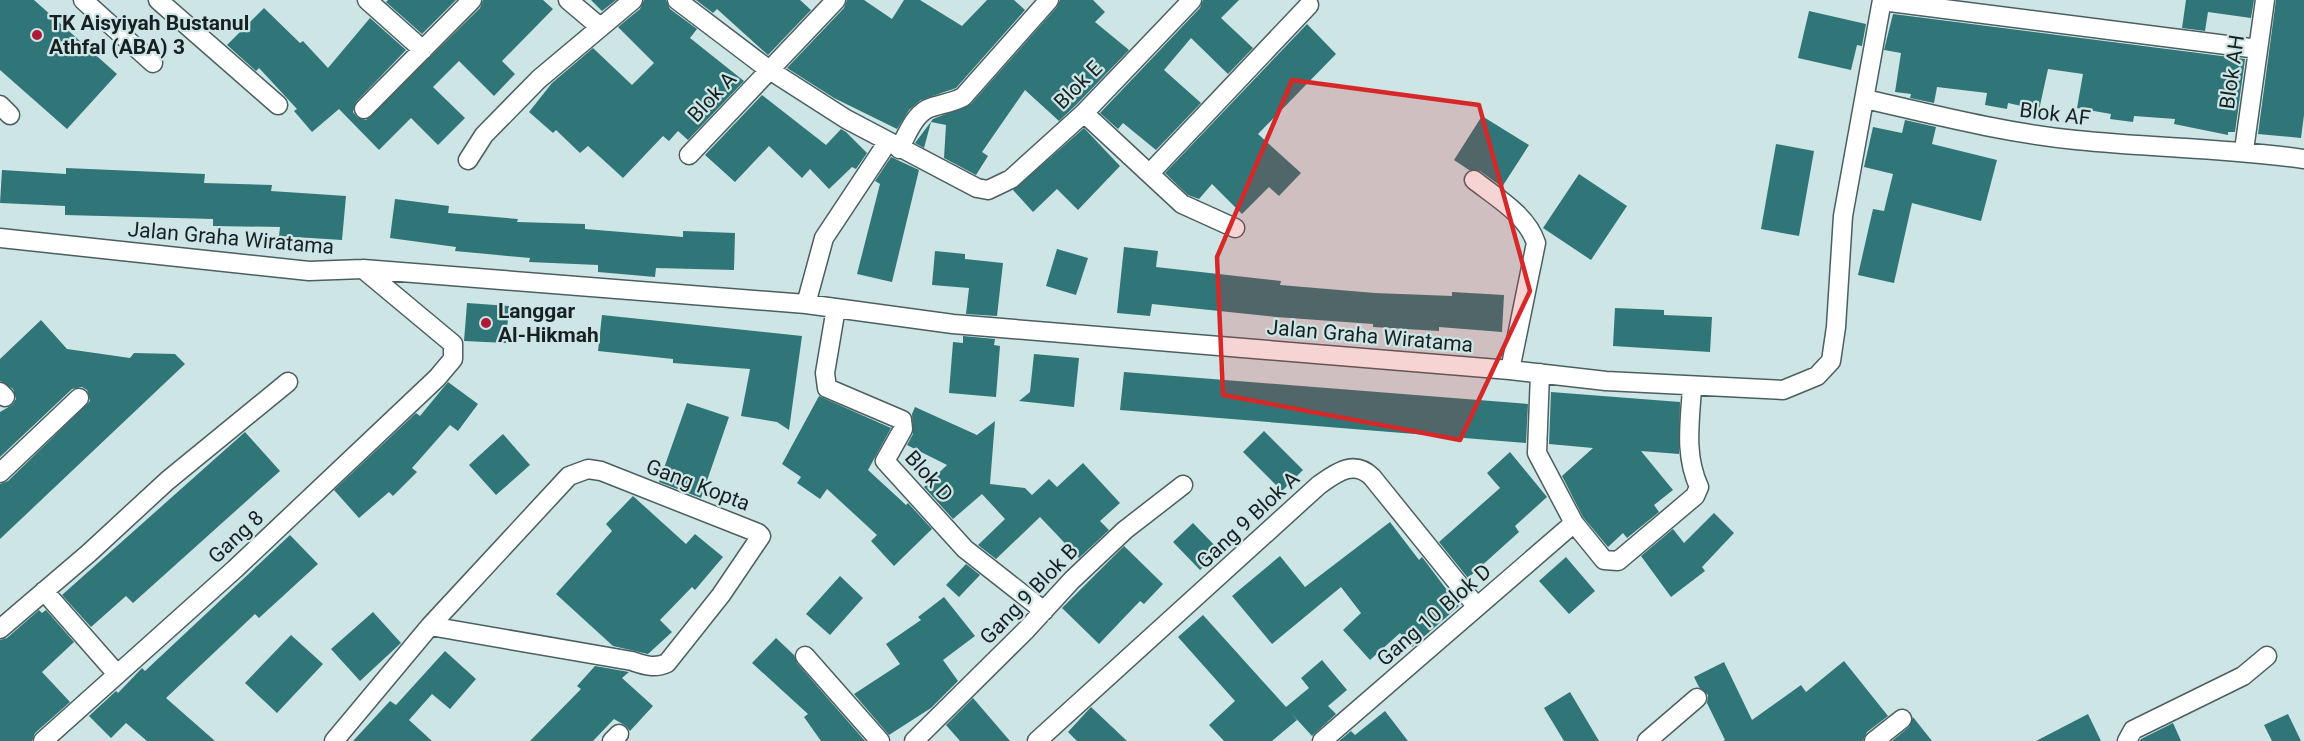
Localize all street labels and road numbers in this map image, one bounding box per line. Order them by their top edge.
street label: Blok AH [2215,33,2249,111]
street label: Blok E [1049,56,1107,114]
street label: Blok A [683,67,741,127]
street label: Blok AF [2018,98,2092,130]
street label: Jalan Graha Wiratama [127,217,335,259]
street label: Jalan Graha Wiratama [1266,315,1474,357]
street label: Blok D [900,446,958,506]
street label: Gang Kopta [643,454,753,516]
street label: Gang 9 Blok A [1192,466,1304,573]
street label: Gang 8 [204,506,268,568]
street label: Gang 9 Blok B [975,539,1083,649]
street label: Gang 10 Blok D [1372,559,1496,671]

